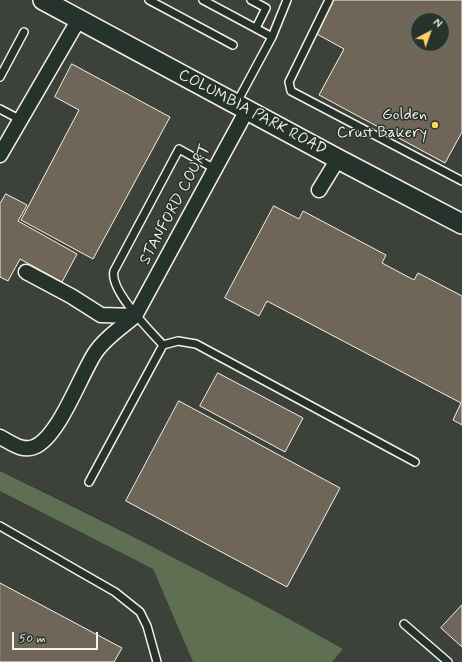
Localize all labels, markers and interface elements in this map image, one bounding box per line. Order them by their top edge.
north arrow [410,12,450,52]
text: N [430,16,445,31]
street label: COLUMBIA PARK ROAD [175,66,329,160]
place label: Golden Crust Bakery [337,106,427,144]
marker: Golden Crust Bakery [430,120,440,130]
street label: STANFORD COURT [136,142,216,268]
scale bar [14,624,100,650]
text: 50 m [19,631,46,647]

